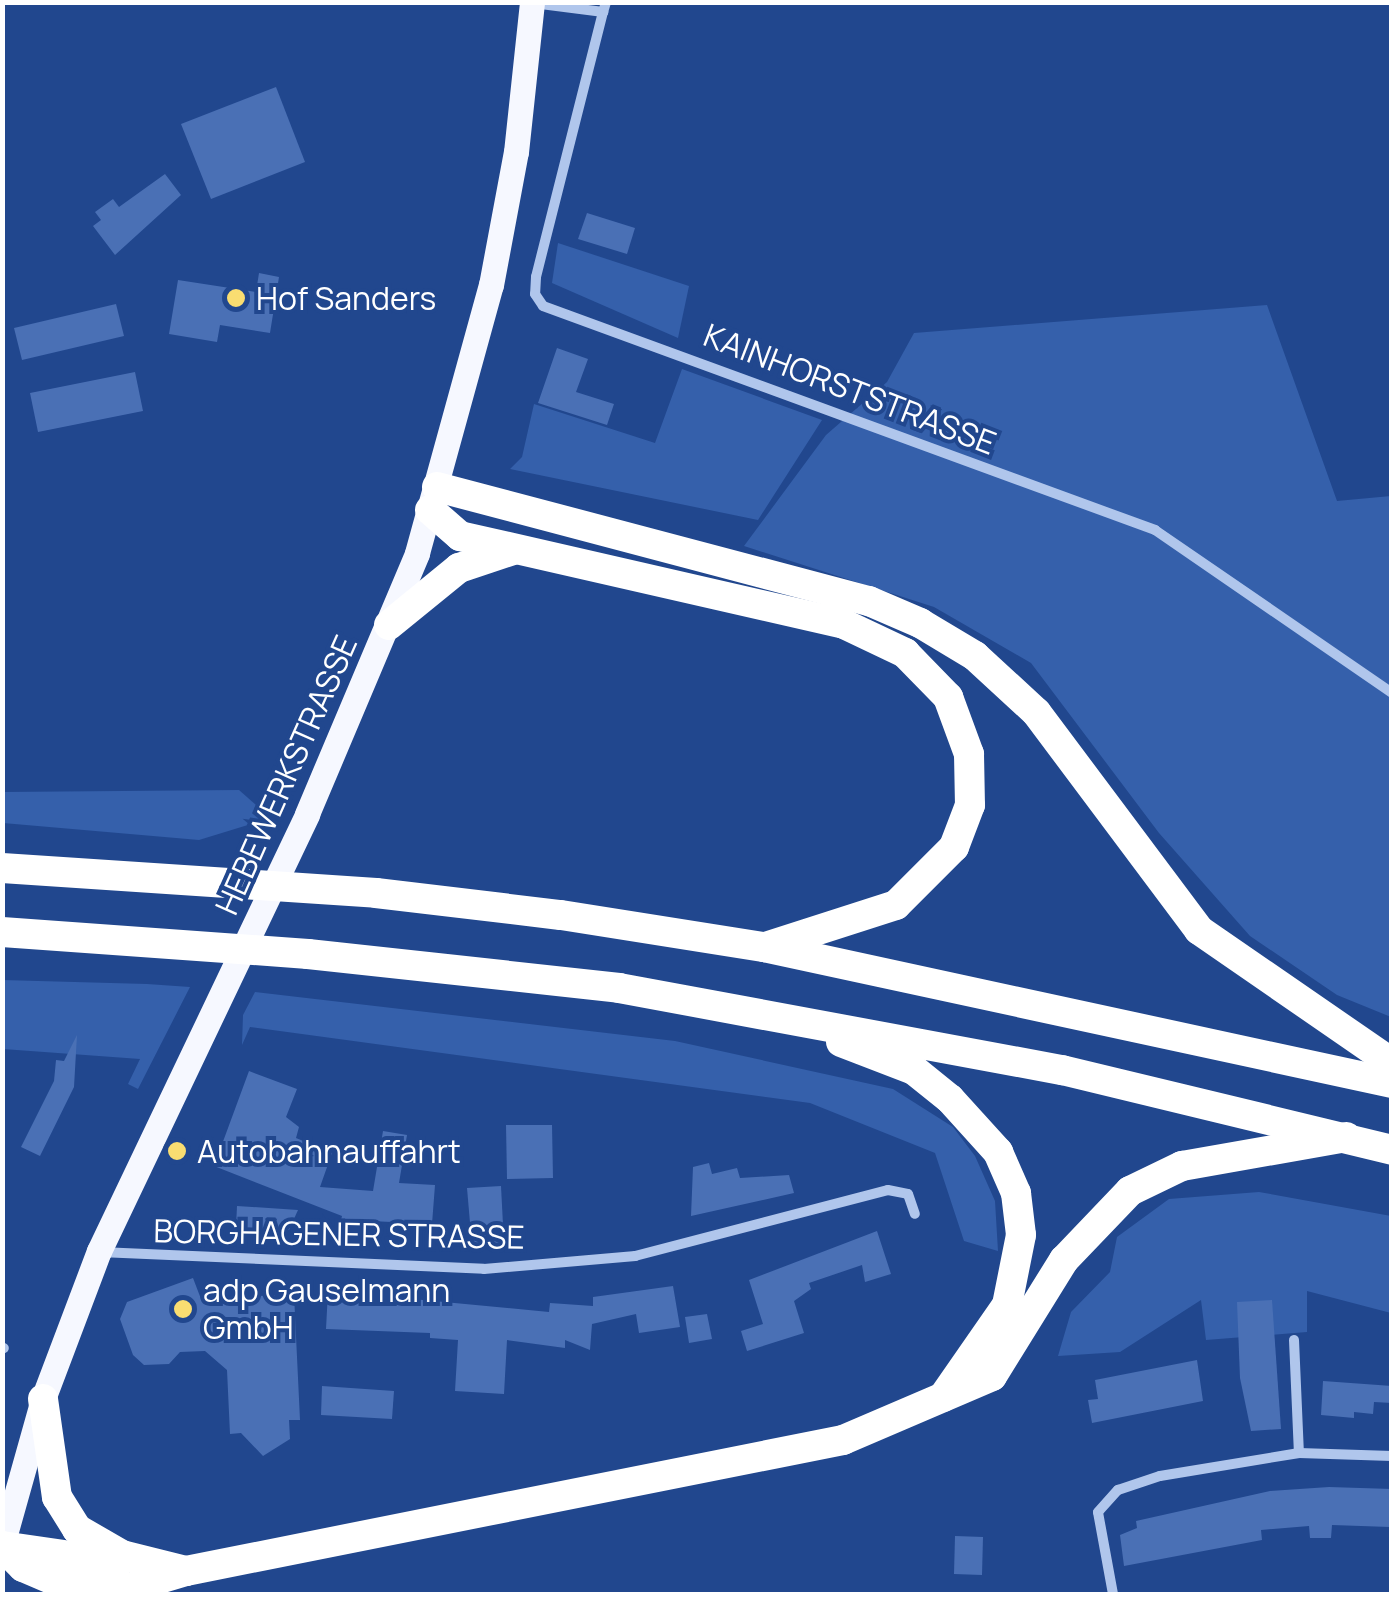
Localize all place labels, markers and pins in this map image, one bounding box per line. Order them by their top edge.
place label: Hof Sanders [256,279,436,317]
marker: Hof Sanders [225,287,247,309]
place label: Autobahnauffahrt [197,1132,461,1170]
marker: Autobahnauffahrt [166,1140,188,1162]
place label: adp Gauselmann GmbH [203,1272,450,1347]
marker: adp Gauselmann GmbH [172,1298,194,1320]

